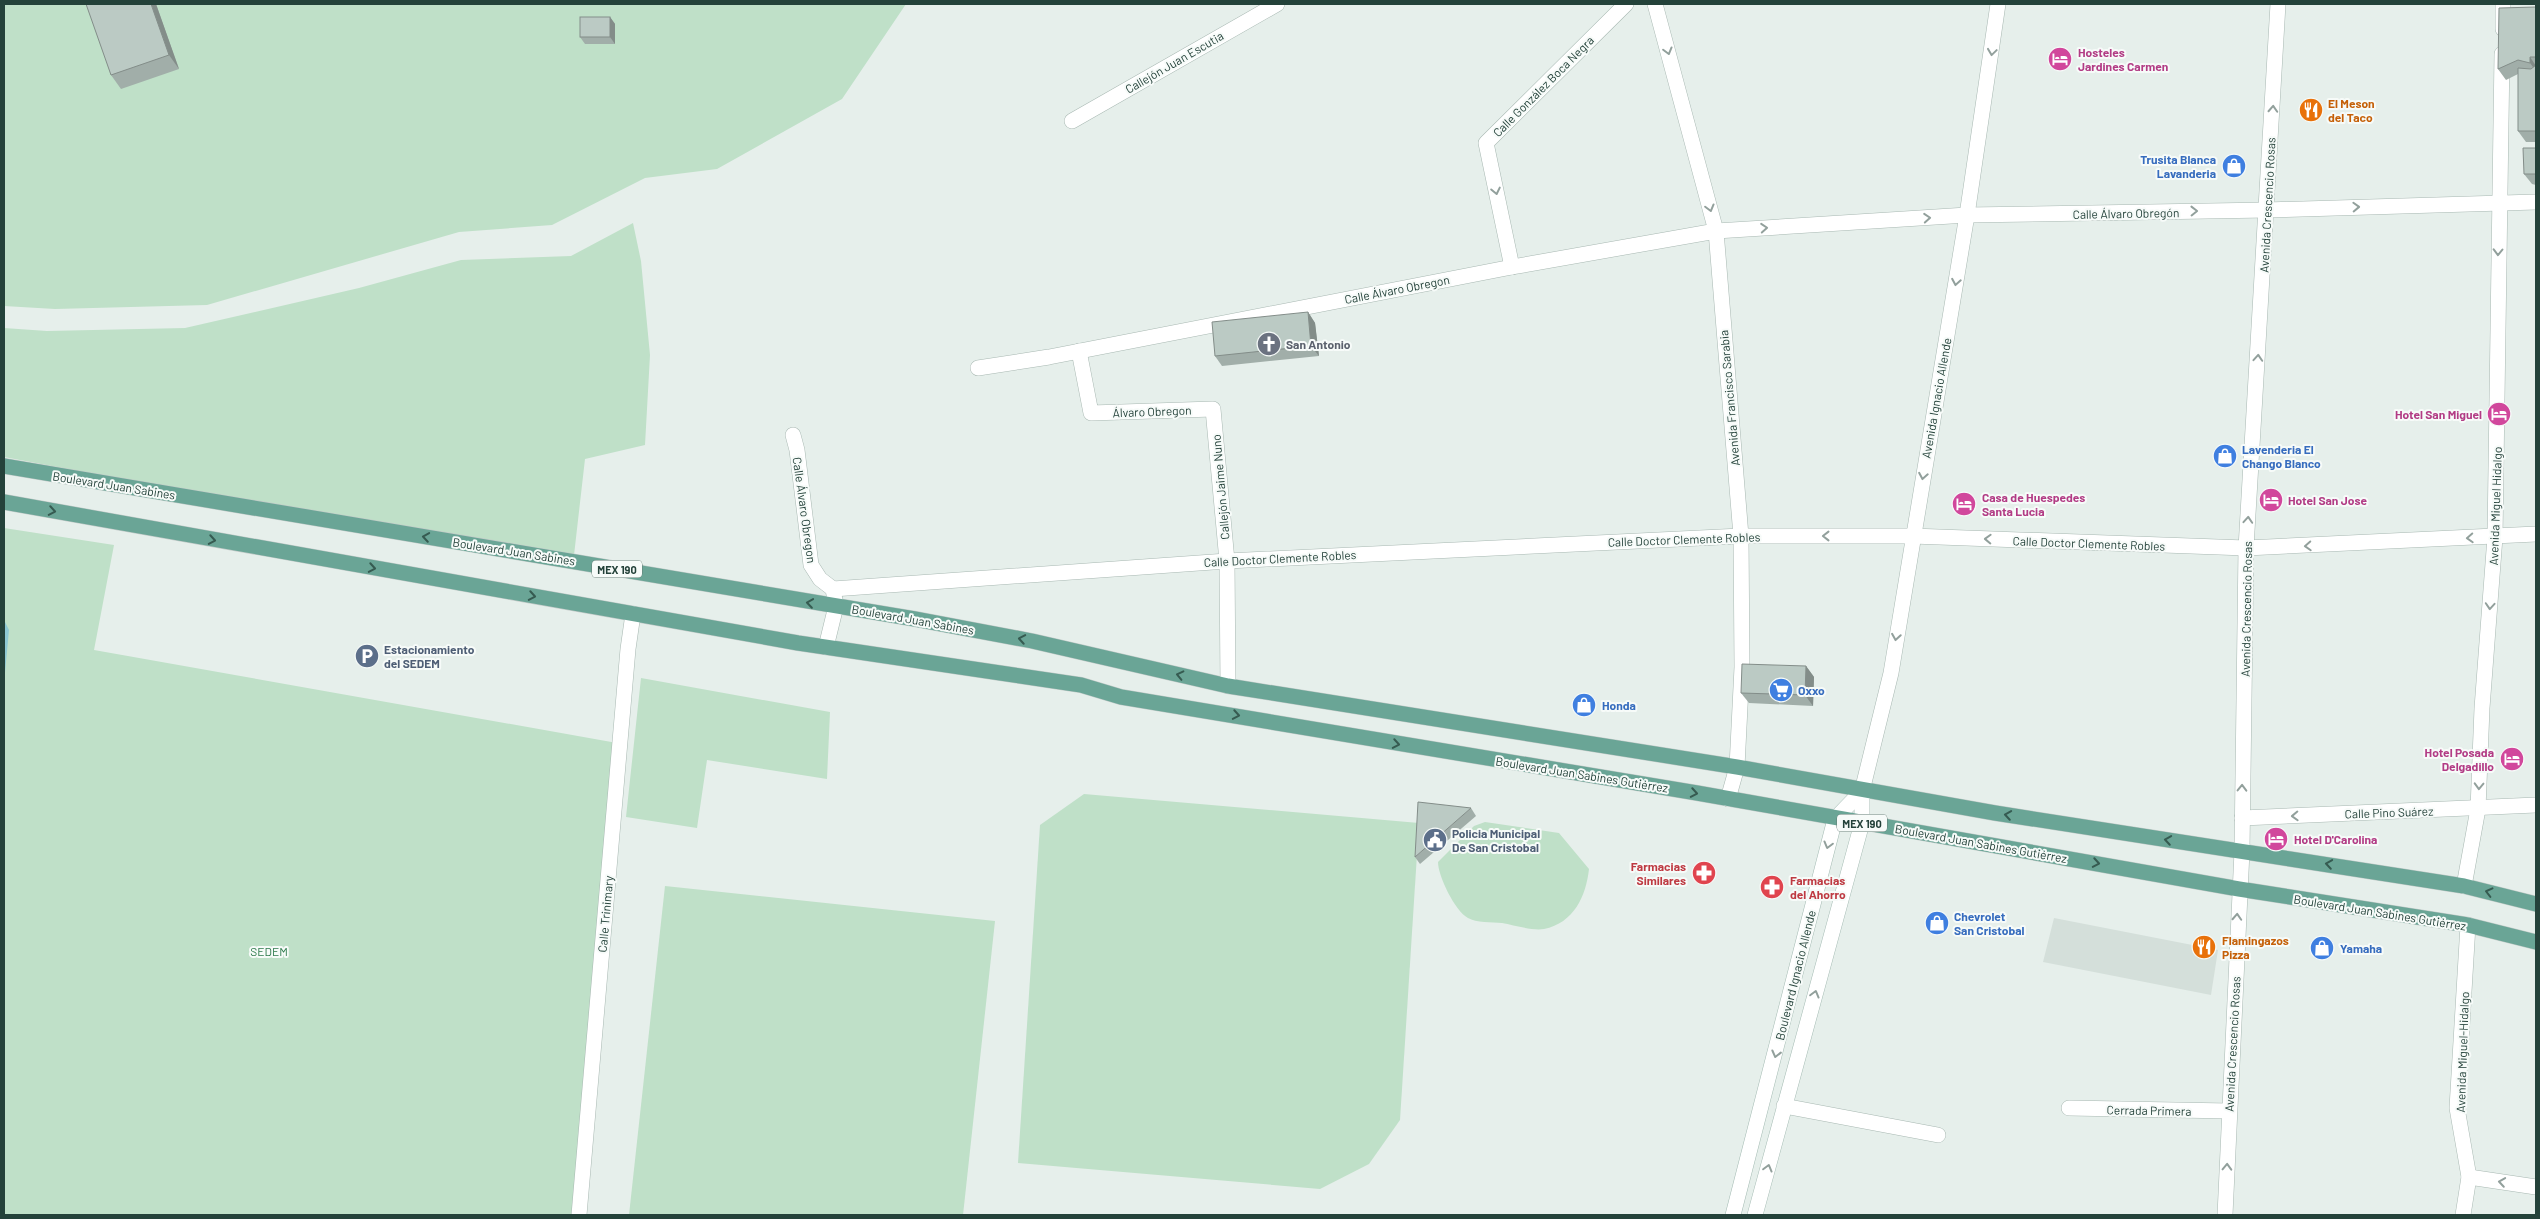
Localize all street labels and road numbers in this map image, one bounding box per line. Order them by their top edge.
street label: Callejón Juan Escutia [1122,28,1226,96]
street label: Calle González Boca Negra [1490,33,1596,139]
street label: Avenida Crescencio Rosas [2256,137,2278,273]
street label: Calle Álvaro Obregón [2073,205,2179,221]
street label: Calle Álvaro Obregon [1343,272,1451,306]
street label: Avenida Francisco Sarabia [1716,329,1742,467]
street label: Avenida Ignacio Allende [1918,337,1954,459]
street label: Álvaro Obregon [1112,403,1192,419]
street label: Callejón Jaime Nuno [1208,434,1232,540]
street label: Avenida Miguel Hidalgo [2486,446,2504,566]
street label: Calle Álvaro Obregon [791,456,819,564]
street label: Boulevard Juan Sabines [52,468,177,502]
street label: Calle Doctor Clemente Robles [1607,529,1761,549]
street label: Calle Doctor Clemente Robles [2012,533,2166,553]
street label: Boulevard Juan Sabines [452,534,577,568]
street label: Avenida Crescencio Rosas [2238,541,2254,677]
street label: Calle Doctor Clemente Robles [1203,547,1357,569]
road number: MEX 190 [592,560,642,578]
street label: Boulevard Juan Sabines [851,601,975,637]
street label: Boulevard Juan Sabines Gutiérrez [1495,753,1669,795]
street label: Calle Pino Suárez [2344,803,2434,821]
road number: MEX 190 [1837,814,1887,831]
street label: Boulevard Juan Sabines Gutiérrez [1894,821,2068,865]
street label: Calle Trinimary [595,875,615,953]
street label: Boulevard Juan Sabines Gutiérrez [2293,891,2467,933]
street label: Boulevard Ignacio Allende [1772,909,1818,1041]
street label: Avenida Crescencio Rosas [2221,976,2243,1112]
street label: Avenida Miguel-Hidalgo [2453,991,2471,1113]
street label: Cerrada Primera [2106,1102,2192,1118]

